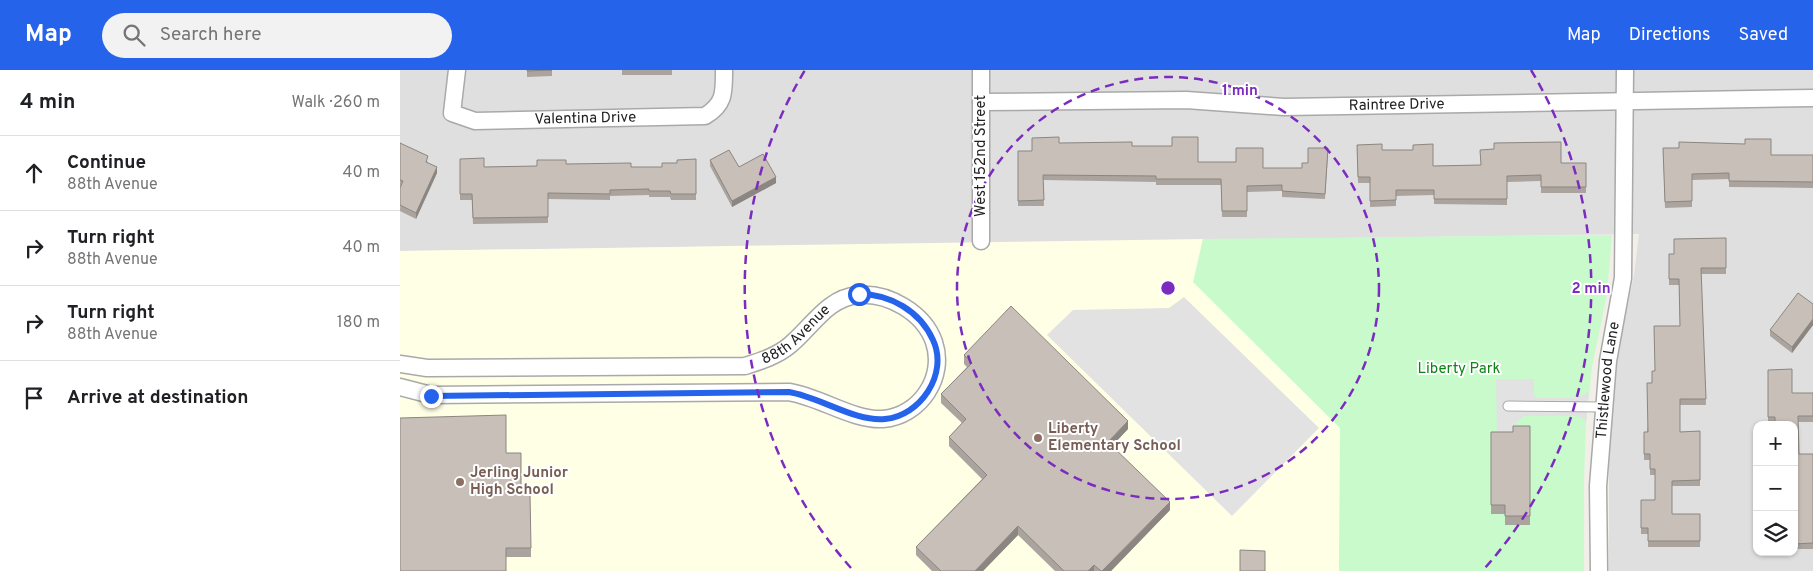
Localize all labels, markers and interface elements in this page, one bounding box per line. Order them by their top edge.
search box [102,13,452,58]
text: Map [25,20,72,50]
icon: search [120,21,148,49]
text: Search here [160,23,261,47]
text: Map [1567,24,1601,47]
text: Directions [1629,24,1711,47]
text: Saved [1739,24,1788,47]
text: 1 min [1222,82,1258,101]
text: 4 min [20,89,76,116]
text: Walk · 260 m [291,93,380,113]
street label: West 152nd Street [972,95,991,217]
street label: Raintree Drive [1349,95,1445,115]
street label: Valentina Drive [534,108,636,129]
text: Continue [67,151,146,175]
icon: ahead [20,159,48,187]
text: 40 m [342,163,380,183]
text: 88th Avenue [67,175,158,195]
text: Turn right [67,226,155,250]
icon: right [20,234,48,262]
text: 40 m [342,238,380,258]
text: 88th Avenue [67,250,158,270]
centre of rings [1159,279,1177,297]
text: 2 min [1571,280,1611,299]
route start [848,283,871,306]
text: Turn right [67,301,155,325]
street label: 88th Avenue [759,301,834,369]
icon: right [20,309,48,337]
text: 180 m [337,313,380,333]
street label: Thistlewood Lane [1592,320,1624,440]
text: 88th Avenue [67,325,158,345]
park label: Liberty Park [1418,360,1501,379]
icon: arrive [20,384,48,412]
route end [420,385,443,408]
text: Arrive at destination [67,386,248,410]
place label: Liberty Elementary School [1048,420,1181,456]
map controls [1753,421,1798,556]
button: + [1753,421,1798,466]
marker: Liberty Elementary School [1032,432,1044,444]
place label: Jerling Junior High School [470,464,569,500]
button: − [1753,466,1798,511]
marker: Jerling Junior High School [454,476,466,488]
button: layers [1753,511,1798,556]

